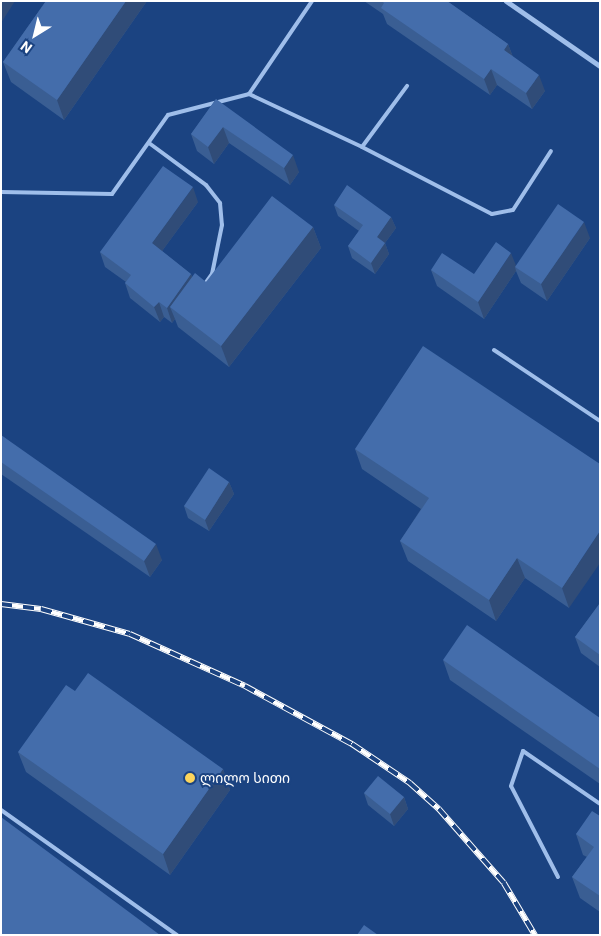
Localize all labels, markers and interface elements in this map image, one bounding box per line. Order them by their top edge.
north arrow [10,10,60,60]
text: N [17,38,35,57]
place label: ლილო სითი [200,770,290,786]
marker: ლილო სითი [184,772,196,784]

